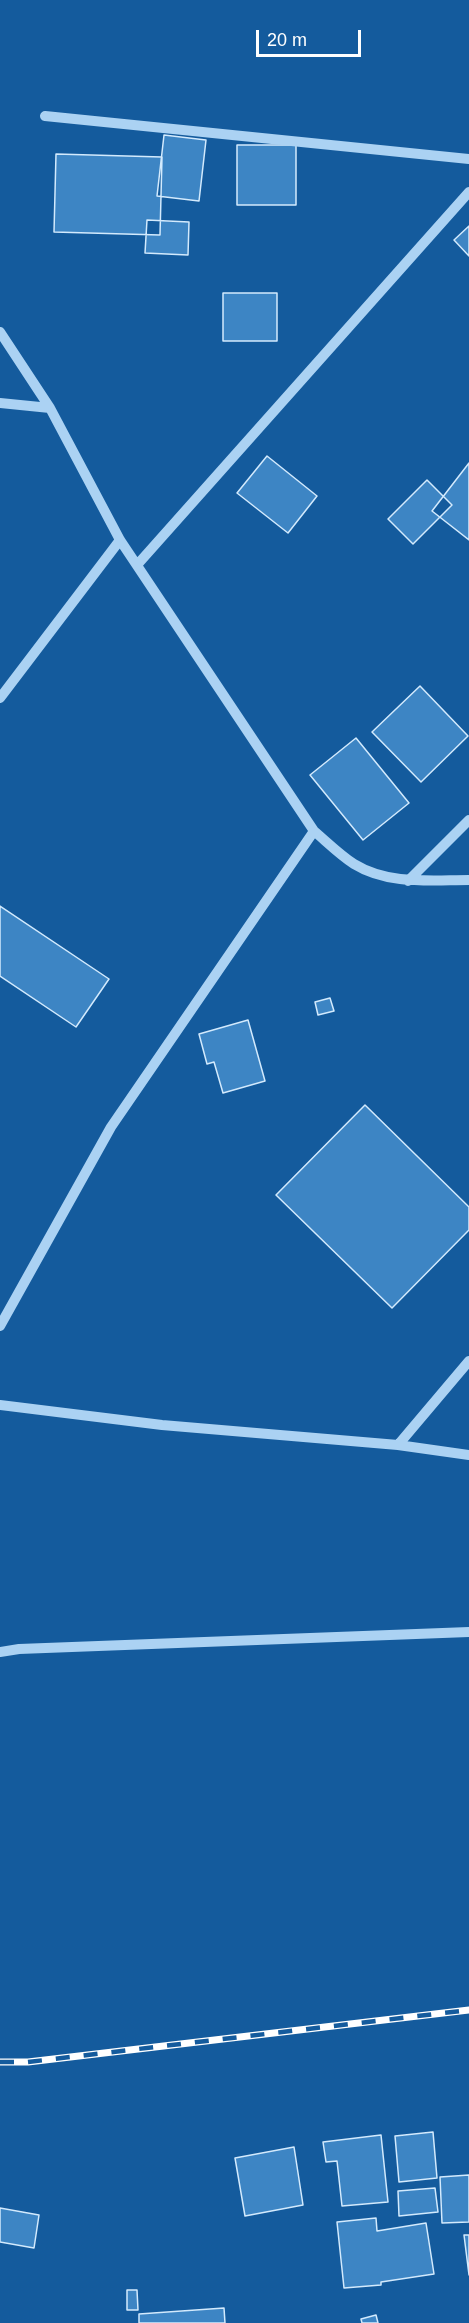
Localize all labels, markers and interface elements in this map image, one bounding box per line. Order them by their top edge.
scale bar [259,18,364,56]
text: 20 m [267,30,307,50]

